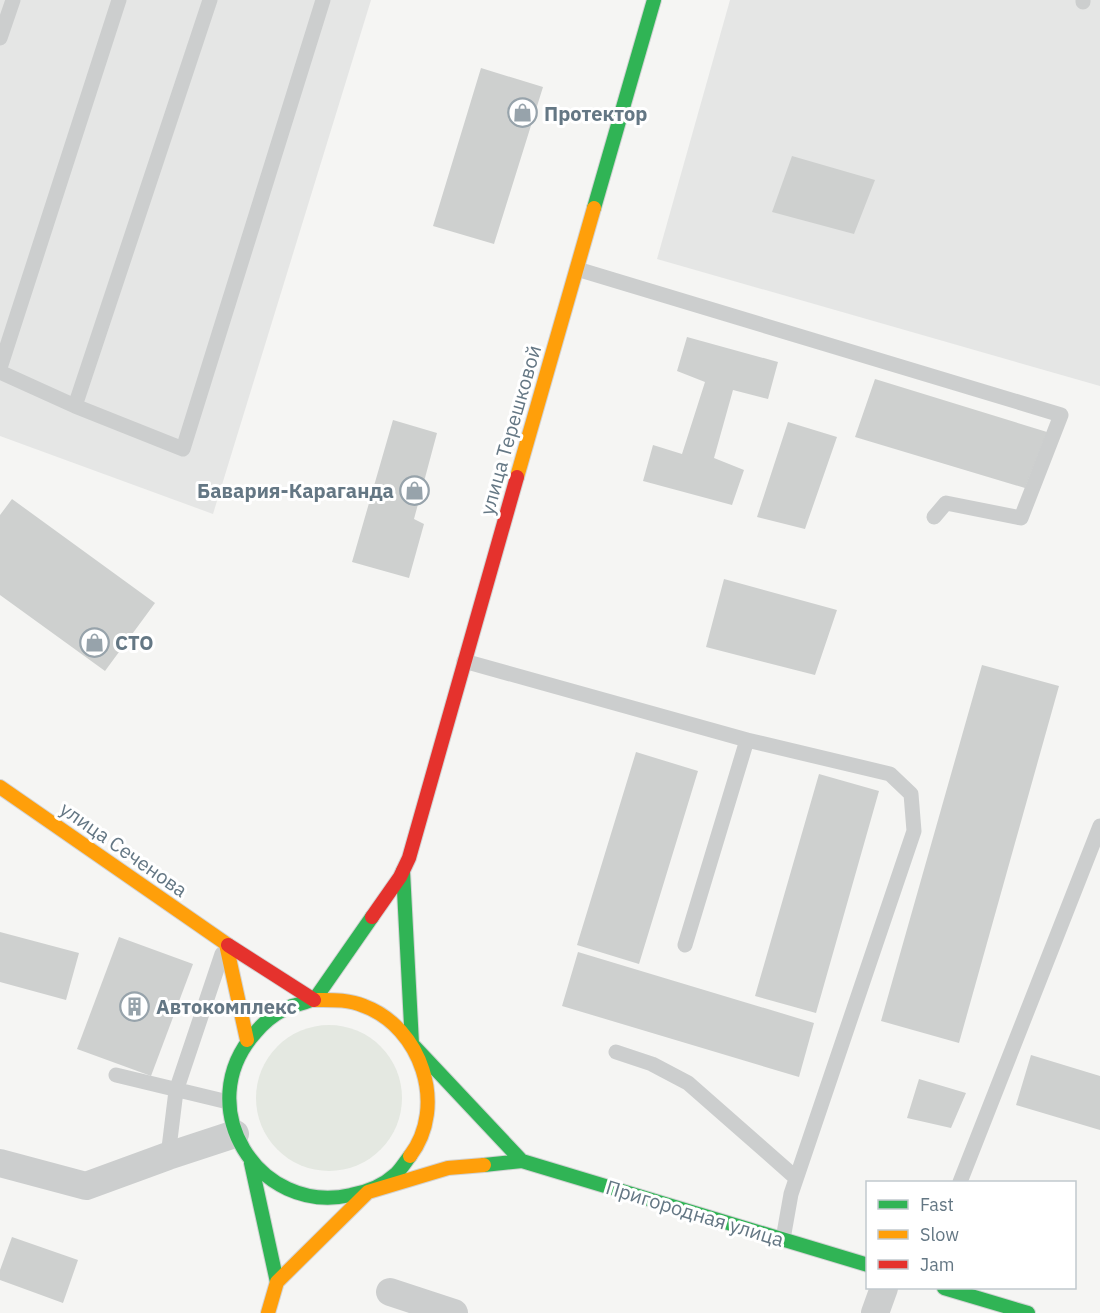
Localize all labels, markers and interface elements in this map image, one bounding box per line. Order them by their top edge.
shop icon: Протектор [507,97,539,129]
place label: Протектор [544,100,648,127]
street label: улица Терешковой [473,342,547,518]
shop icon: Бавария-Караганда [399,474,431,506]
place label: Бавария-Караганда [197,477,394,504]
shop icon: СТО [78,626,110,658]
place label: СТО [115,629,153,656]
street label: улица Сеченова [55,795,193,903]
building icon: Автокомплекс [119,990,151,1022]
place label: Автокомплекс [156,993,297,1020]
street label: Пригородная улица [603,1173,788,1253]
legend [866,1181,1076,1289]
text: Fast [920,1193,954,1216]
text: Slow [920,1223,959,1246]
text: Jam [920,1253,955,1276]

